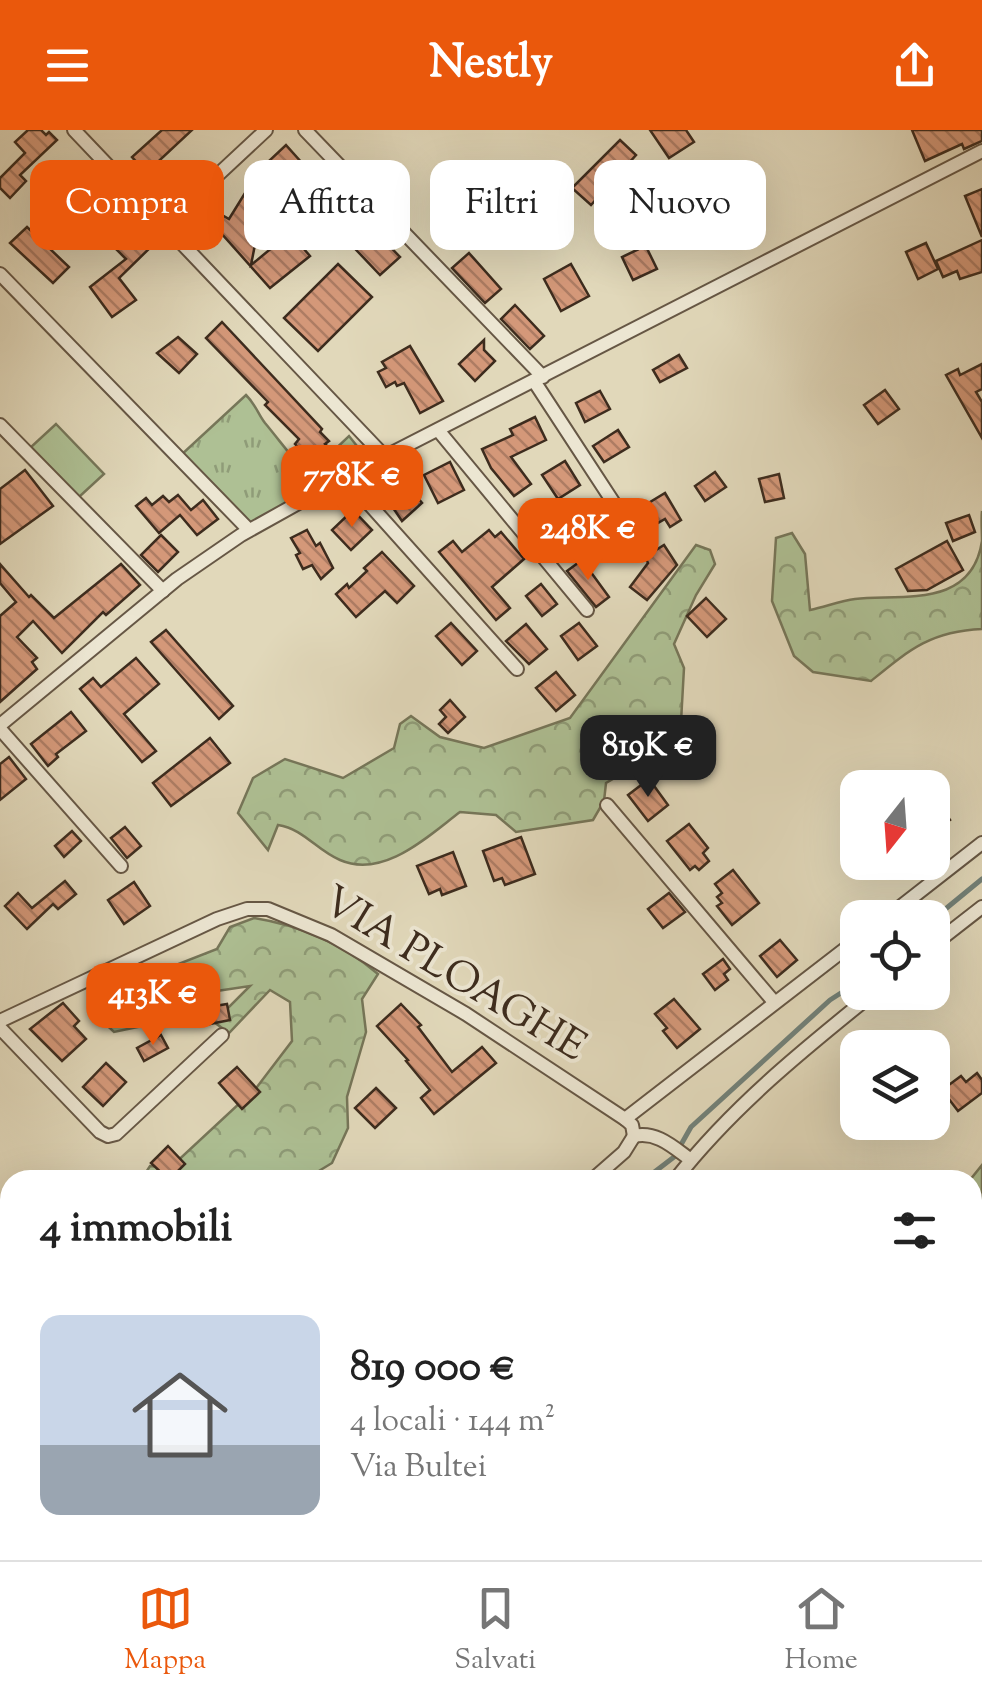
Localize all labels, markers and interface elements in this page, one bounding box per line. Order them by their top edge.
text: Nestly [429,33,553,98]
icon: menu [40,38,95,93]
icon: share [887,38,942,93]
chip: Compra [30,160,224,250]
chip: Affitta [244,160,410,250]
chip: Filtri [430,160,574,250]
chip: Nuovo [594,160,766,250]
pin: 778K € [271,445,433,530]
text: 778K € [303,454,401,500]
pin: 248K € [507,498,669,583]
text: 248K € [540,507,636,553]
pin: 819K € [567,715,729,800]
text: 819K € [602,724,694,770]
north arrow [840,770,950,880]
map controls [840,770,950,1140]
street label: VIA PLOAGHE [310,873,596,1079]
button: locate [840,900,950,1010]
pin: 413K € [72,963,234,1048]
text: 413K € [108,972,198,1018]
button: layers [840,1030,950,1140]
text: 4 immobili [40,1200,232,1260]
icon: filters [887,1203,942,1258]
text: 819 000 € [350,1339,516,1399]
icon: home [120,1355,240,1475]
text: 4 locali · 144 m² [350,1399,555,1445]
text: Via Bultei [350,1445,487,1491]
tab: Mappa [124,1581,206,1681]
tab: Salvati [454,1581,536,1681]
tab: Home [784,1581,858,1681]

